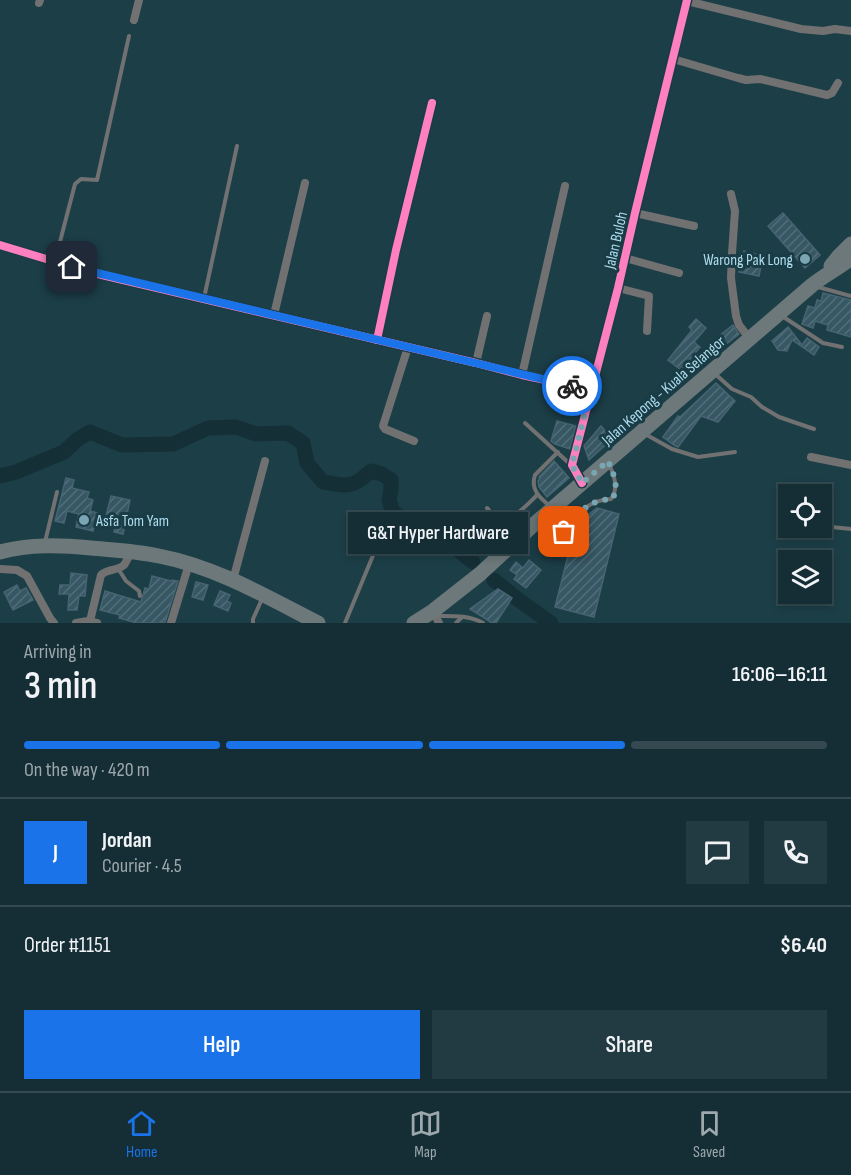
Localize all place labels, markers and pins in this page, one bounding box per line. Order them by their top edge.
pin [46,241,97,292]
place label: Warong Pak Long [703,251,793,270]
marker: Warong Pak Long [798,252,812,266]
pin [538,506,589,557]
callout: G&T Hyper Hardware [348,511,528,553]
place label: Asfa Tom Yam [95,512,169,531]
marker: Asfa Tom Yam [77,513,91,527]

